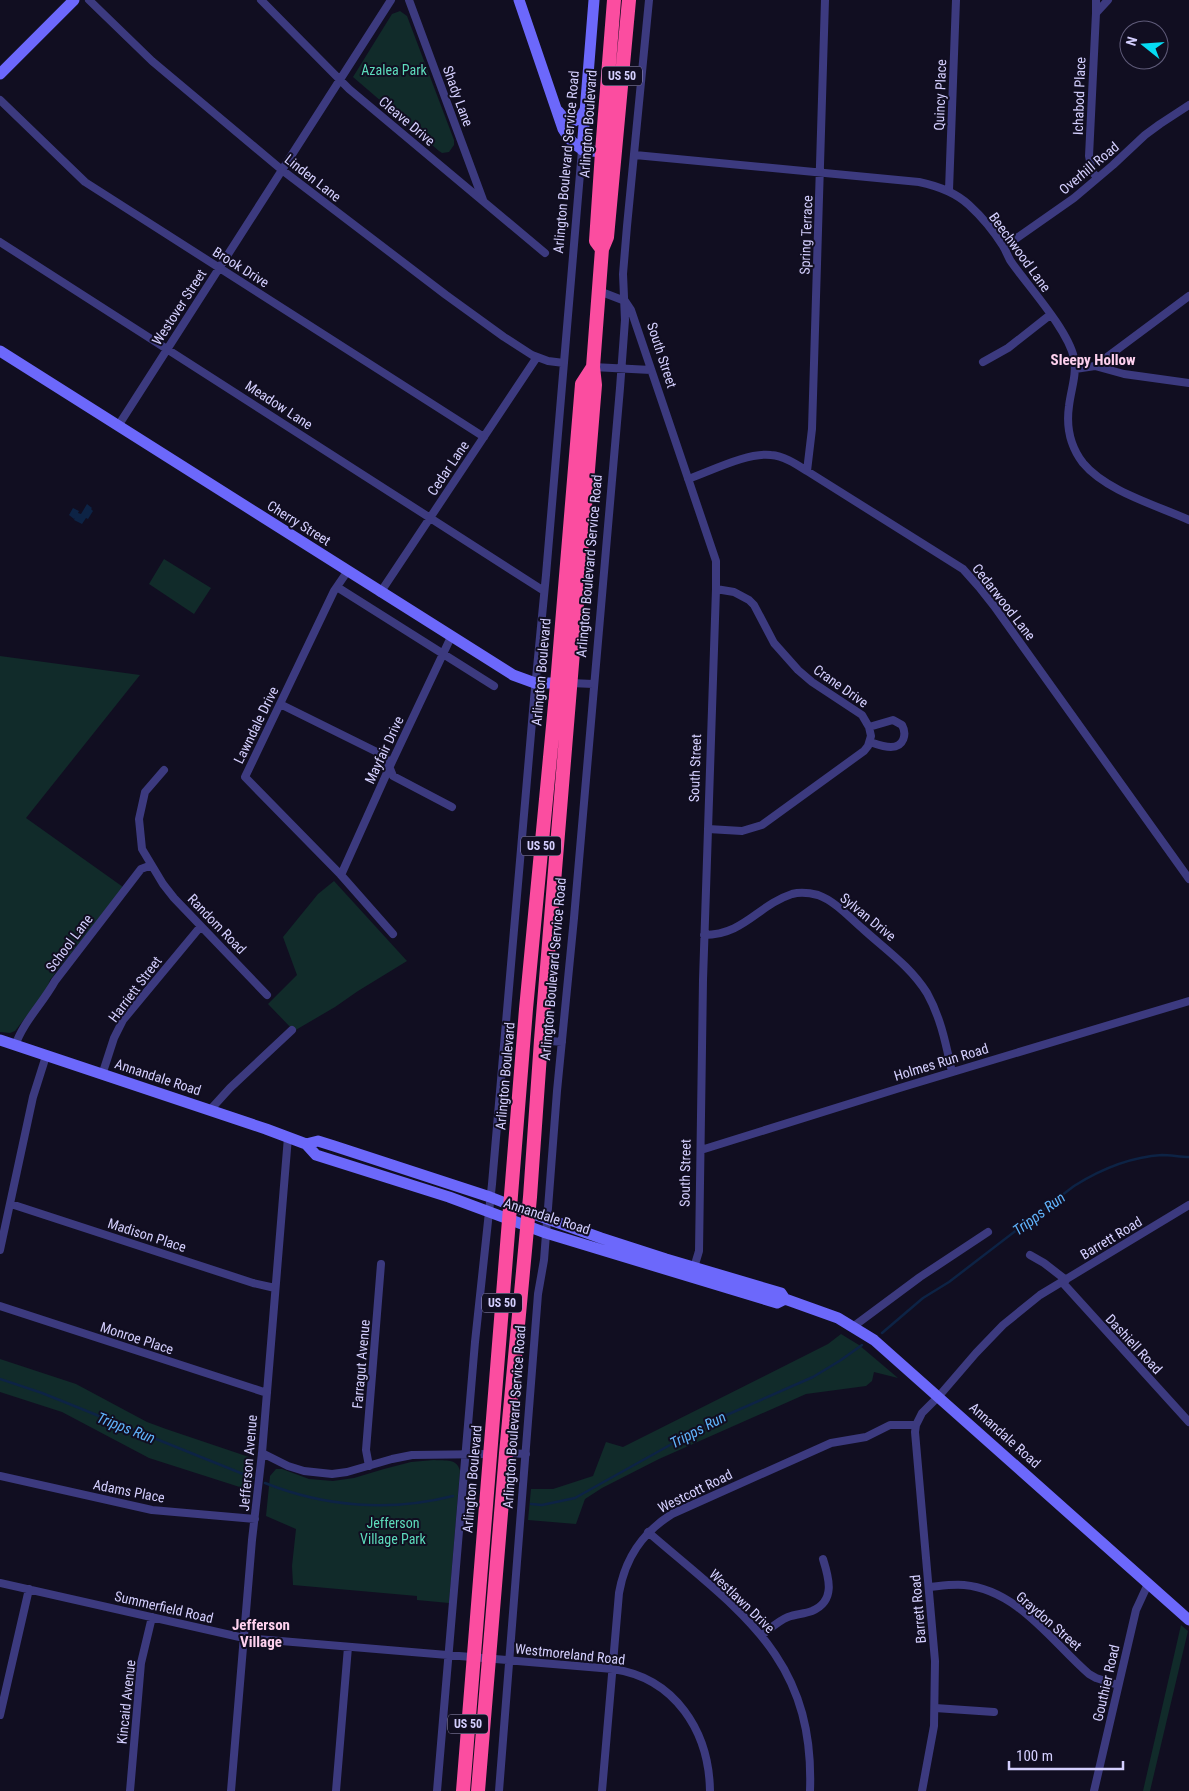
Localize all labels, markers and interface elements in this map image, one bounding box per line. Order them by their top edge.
north arrow [1119,20,1169,70]
text: N [1123,35,1140,48]
street label: Ichabod Place [1070,56,1088,135]
street label: Quincy Place [931,59,949,131]
park label: Azalea Park [361,62,428,78]
street label: Shady Lane [440,63,477,129]
road number: US 50 [602,66,642,85]
street label: Arlington Boulevard [576,69,600,179]
street label: Arlington Boulevard Service Road [550,70,582,254]
street label: Cleave Drive [376,93,438,149]
street label: Overhill Road [1056,138,1122,198]
street label: Linden Lane [282,151,345,205]
street label: Spring Terrace [797,195,815,275]
street label: Beechwood Lane [986,209,1054,295]
street label: Brook Drive [210,243,272,291]
street label: Westover Street [149,266,209,348]
street label: South Street [644,320,680,390]
district label: Sleepy Hollow [1051,351,1136,369]
street label: Meadow Lane [242,377,316,433]
street label: Cedar Lane [424,437,472,498]
street label: Arlington Boulevard Service Road [573,474,605,658]
street label: Cherry Street [264,497,334,549]
street label: Cedarwood Lane [969,561,1039,644]
street label: Arlington Boulevard [528,617,554,727]
street label: Crane Drive [811,661,872,711]
street label: Lawndale Drive [230,683,282,766]
street label: Mayfair Drive [361,713,407,786]
street label: South Street [686,734,704,802]
road number: US 50 [521,836,561,856]
street label: Arlington Boulevard Service Road [537,877,569,1061]
street label: Sylvan Drive [837,890,899,945]
street label: Random Road [185,891,249,957]
street label: School Lane [42,911,96,975]
street label: Harriett Street [105,953,165,1025]
street label: Arlington Boulevard [492,1021,518,1131]
street label: Holmes Run Road [892,1040,990,1084]
street label: Annandale Road [113,1056,203,1098]
street label: South Street [676,1139,694,1207]
water label: Tripps Run [1009,1188,1069,1240]
street label: Annandale Road [502,1195,592,1237]
street label: Barrett Road [1077,1213,1145,1263]
street label: Madison Place [106,1215,189,1255]
road number: US 50 [482,1294,522,1312]
street label: Dashiell Road [1102,1311,1166,1377]
street label: Farragut Avenue [349,1318,373,1409]
street label: Monroe Place [98,1319,176,1357]
street label: Arlington Boulevard Service Road [500,1325,528,1509]
street label: Annandale Road [966,1399,1044,1471]
water label: Tripps Run [667,1408,729,1452]
water label: Tripps Run [94,1409,158,1447]
street label: Jefferson Avenue [236,1414,260,1512]
street label: Arlington Boulevard [459,1424,485,1534]
street label: Westcott Road [655,1466,735,1516]
street label: Adams Place [92,1476,167,1506]
park label: Jefferson Village Park [360,1515,427,1547]
street label: Westlawn Drive [706,1566,778,1636]
street label: Barrett Road [907,1574,929,1644]
street label: Summerfield Road [113,1588,215,1626]
street label: Graydon Street [1013,1588,1085,1654]
district label: Jefferson Village [232,1616,290,1651]
street label: Westmoreland Road [514,1640,626,1668]
street label: Gouthier Road [1089,1643,1123,1723]
street label: Kincaid Avenue [114,1659,138,1745]
road number: US 50 [448,1715,488,1734]
scale bar [1009,1738,1123,1770]
text: 100 m [1016,1747,1053,1765]

